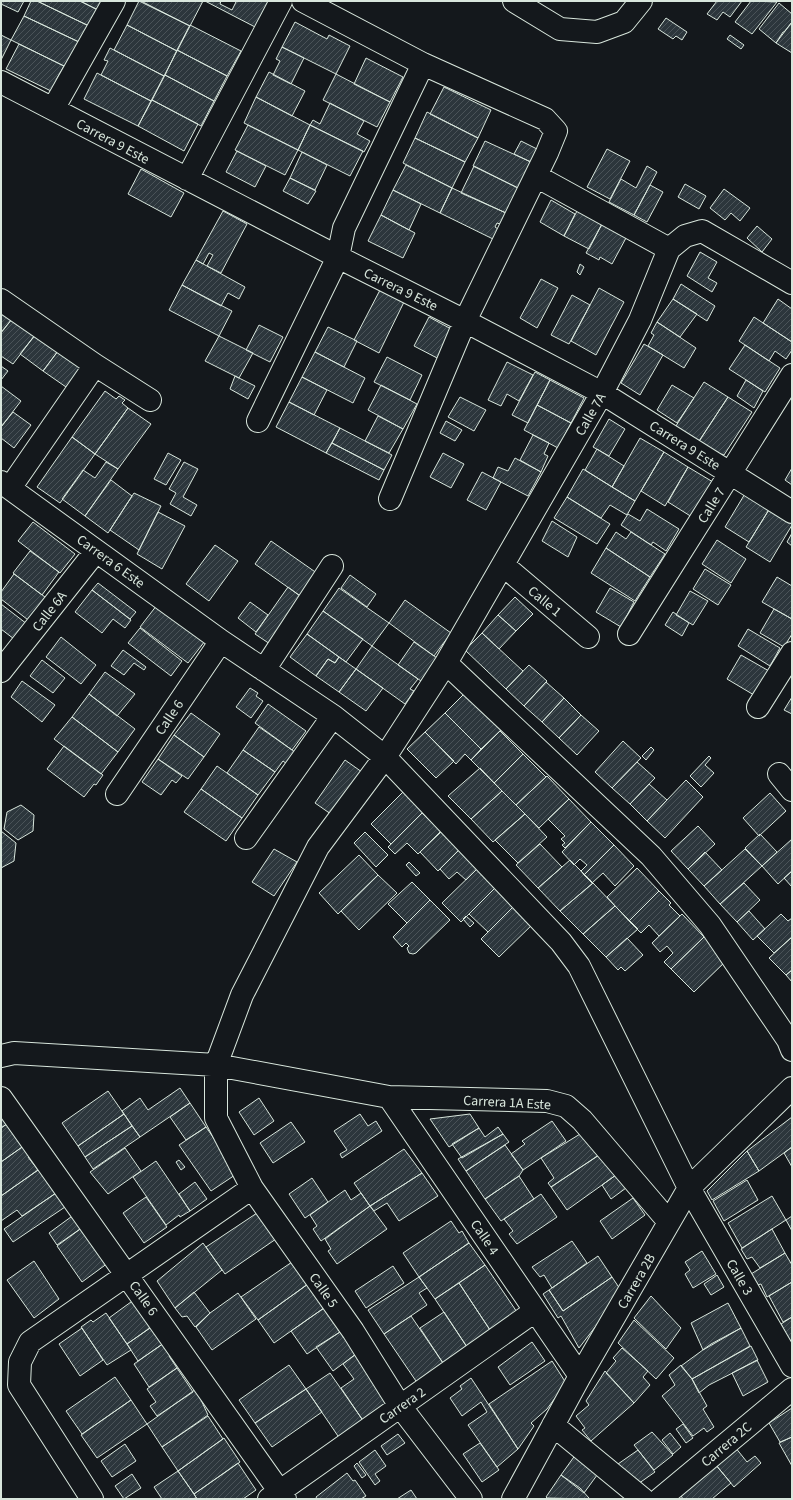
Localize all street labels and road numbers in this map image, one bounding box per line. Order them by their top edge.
street label: Carrera 9 Este [72,114,153,170]
street label: Carrera 9 Este [360,263,441,316]
street label: Calle 7A [571,389,611,440]
street label: Carrera 9 Este [645,416,724,476]
street label: Calle 7 [693,484,731,527]
street label: Carrera 6 Este [72,530,149,593]
street label: Calle 1 [523,582,566,622]
street label: Calle 6A [28,587,72,636]
street label: Calle 6 [151,696,189,739]
street label: Carrera 1A Este [463,1091,551,1115]
street label: Calle 4 [465,1216,503,1259]
street label: Carrera 2B [613,1250,661,1313]
street label: Calle 3 [721,1256,758,1299]
street label: Calle 5 [304,1269,343,1312]
street label: Calle 6 [124,1277,163,1320]
street label: Carrera 2 [375,1382,430,1429]
street label: Carrera 2C [697,1418,756,1472]

